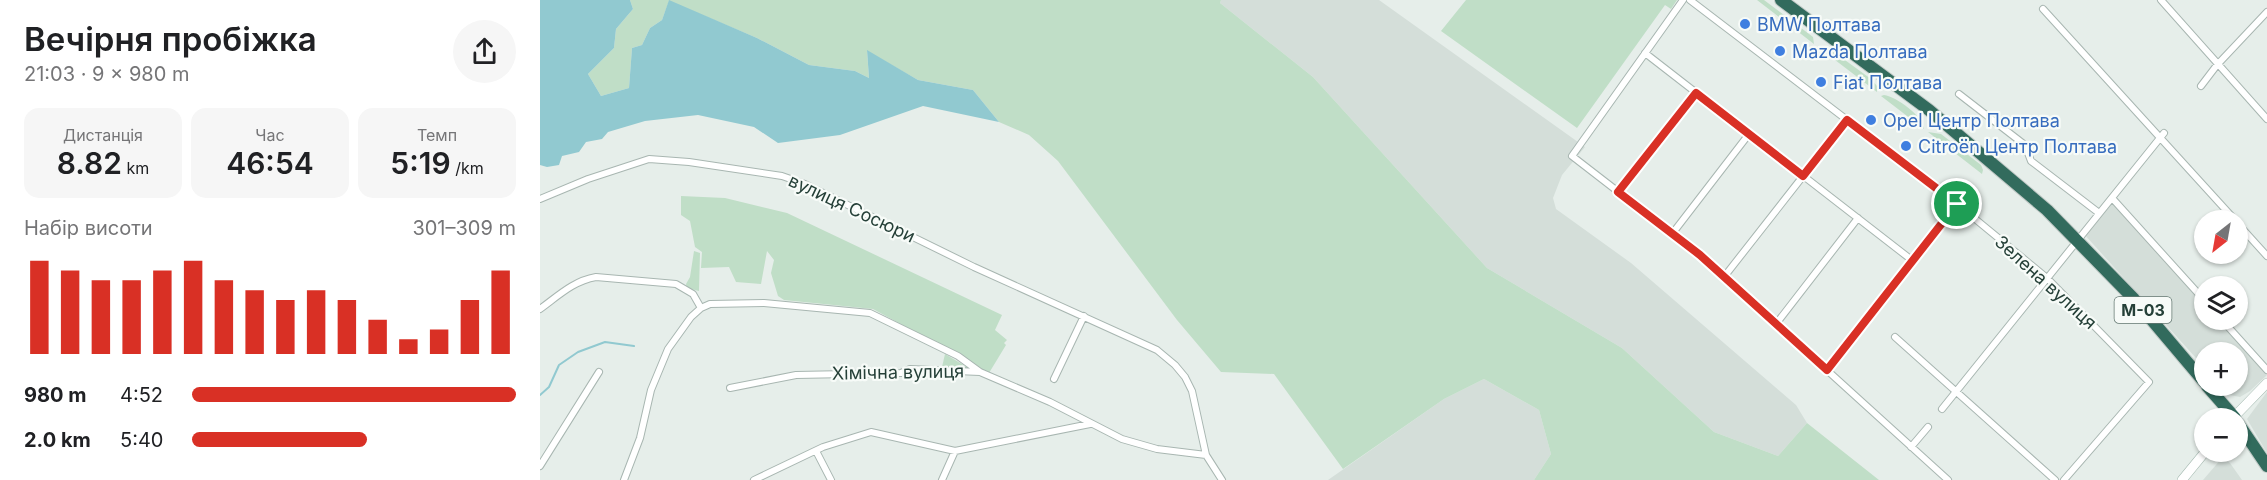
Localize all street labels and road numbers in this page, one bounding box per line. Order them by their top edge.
street label: вулиця Сосюри [785,169,919,247]
street label: Зелена вулиця [1991,231,2101,333]
road number: М-03 [2114,297,2172,323]
street label: Хімічна вулиця [832,360,964,384]

